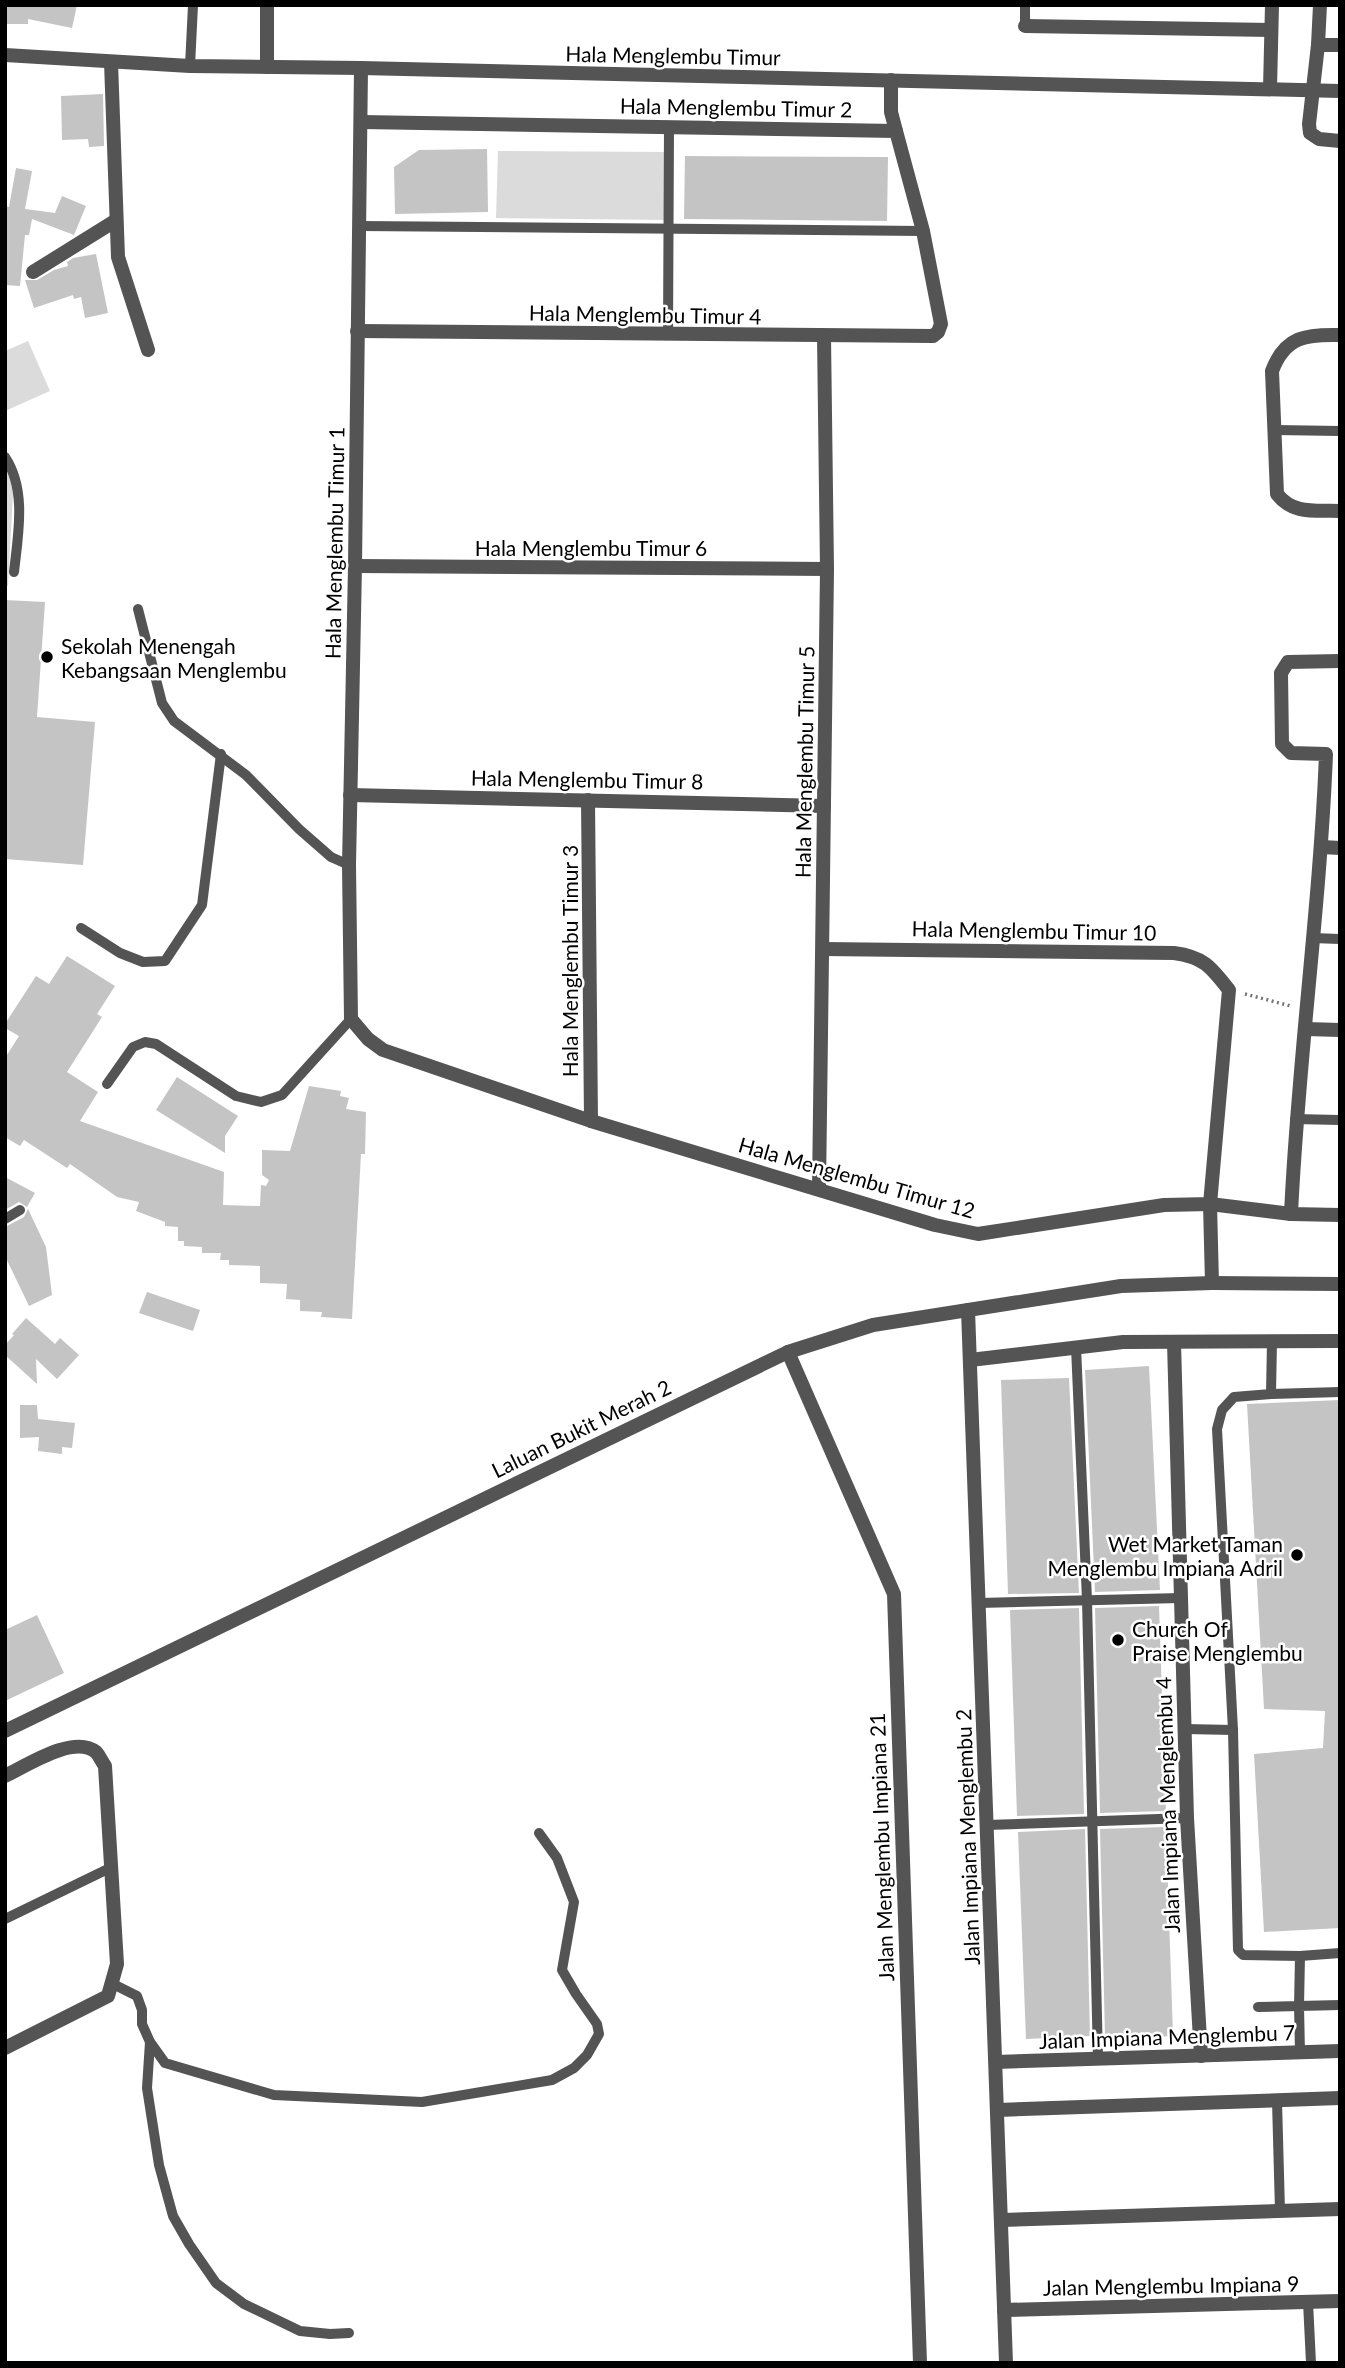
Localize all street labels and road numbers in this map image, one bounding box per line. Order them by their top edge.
street label: Hala Menglembu Timur [565,41,781,69]
street label: Hala Menglembu Timur 2 [620,92,852,122]
street label: Hala Menglembu Timur 4 [529,299,761,329]
street label: Hala Menglembu Timur 1 [319,427,349,659]
street label: Hala Menglembu Timur 6 [475,535,707,560]
street label: Hala Menglembu Timur 5 [789,646,819,878]
street label: Hala Menglembu Timur 8 [471,764,703,794]
street label: Hala Menglembu Timur 3 [557,845,582,1077]
street label: Hala Menglembu Timur 10 [911,915,1157,945]
street label: Hala Menglembu Timur 12 [736,1131,978,1223]
street label: Laluan Bukit Merah 2 [487,1374,675,1482]
street label: Jalan Impiana Menglembu 4 [1150,1676,1184,1934]
street label: Jalan Impiana Menglembu 2 [950,1708,984,1966]
street label: Jalan Menglembu Impiana 21 [864,1712,898,1982]
street label: Jalan Impiana Menglembu 7 [1038,2019,1296,2053]
street label: Jalan Menglembu Impiana 9 [1043,2270,1299,2300]

